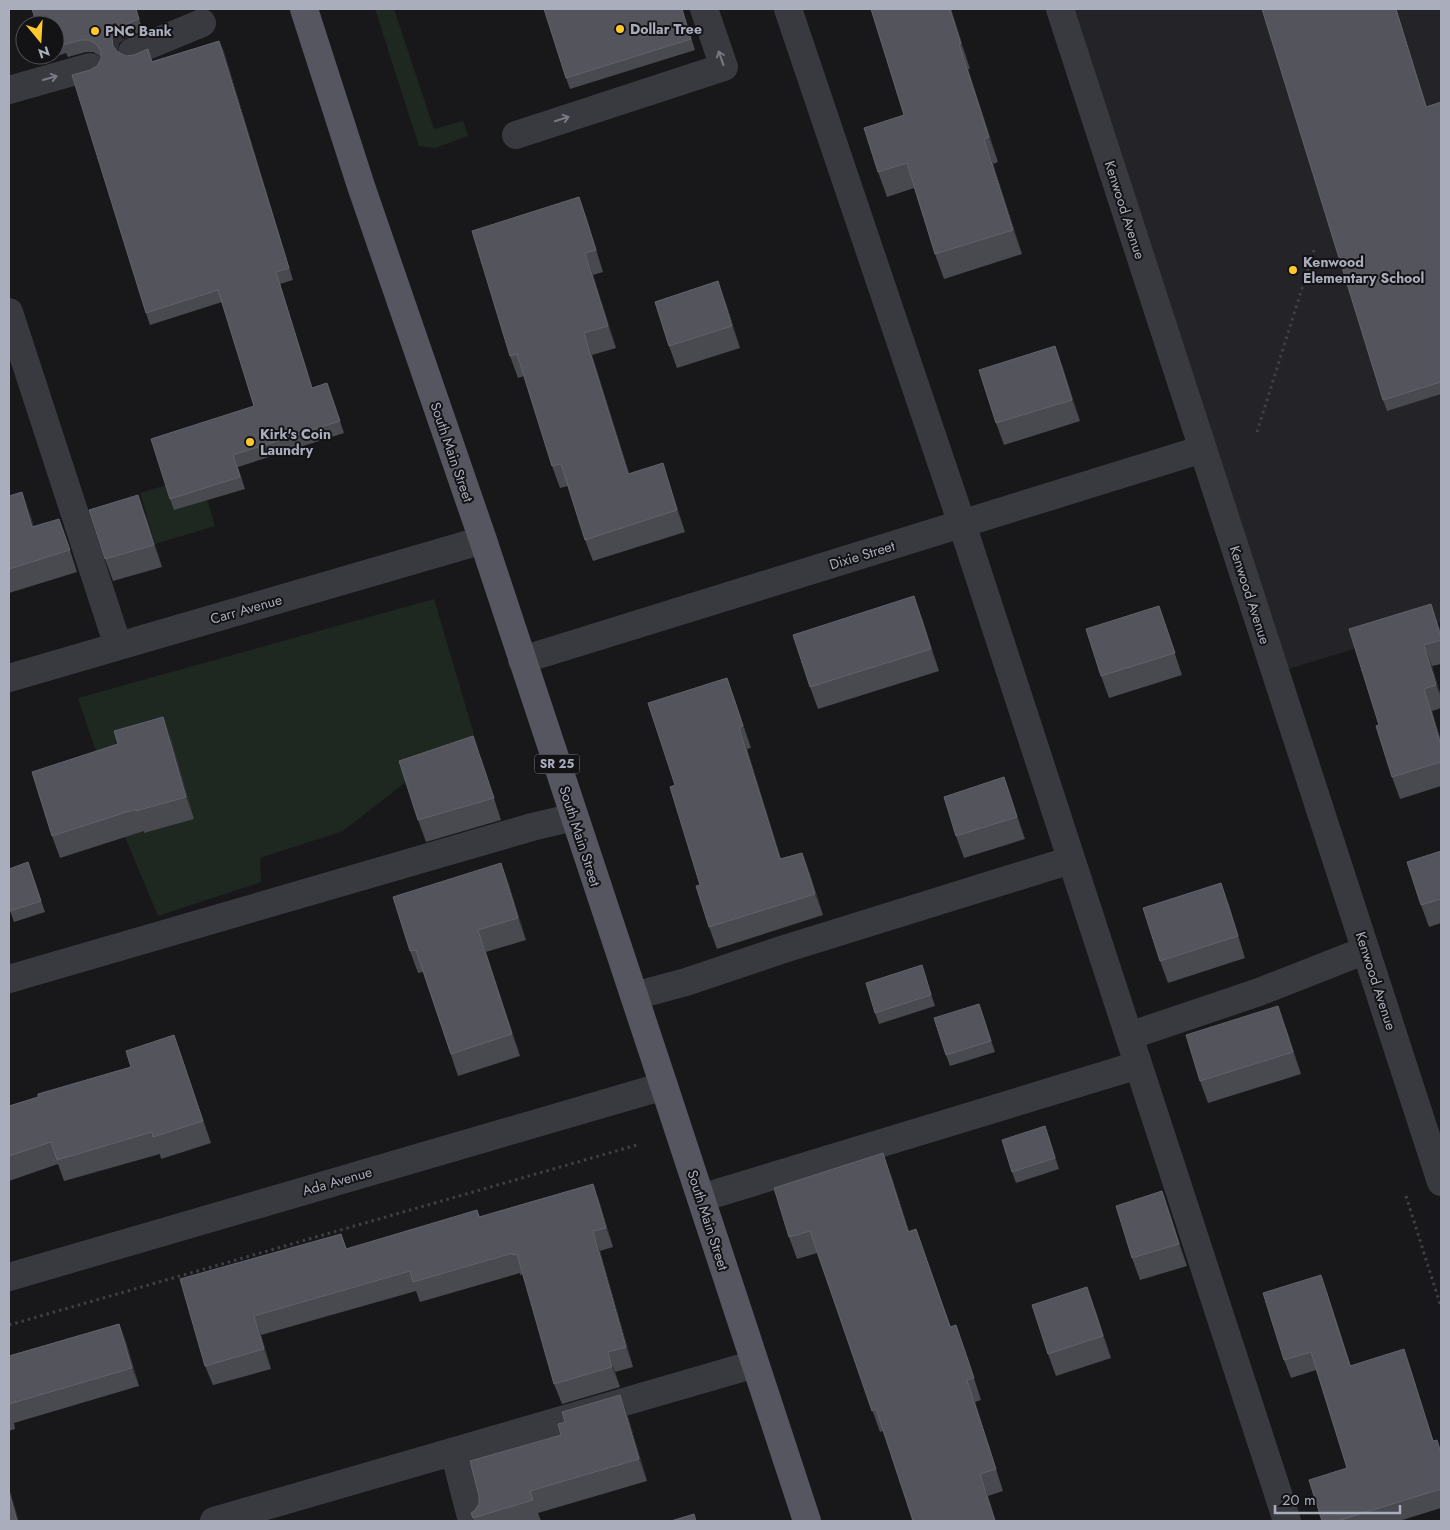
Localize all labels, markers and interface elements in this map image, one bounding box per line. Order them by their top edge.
north arrow [15,15,65,65]
place label: Dollar Tree [630,19,702,39]
place label: PNC Bank [105,21,172,41]
marker: Dollar Tree [614,23,626,35]
marker: PNC Bank [89,25,101,37]
text: N [36,41,52,64]
one-way arrow [716,50,725,66]
one-way arrow [41,73,57,83]
one-way arrow [554,114,570,124]
street label: Kenwood Avenue [1100,158,1150,262]
place label: Kenwood Elementary School [1303,252,1424,288]
marker: Kenwood Elementary School [1287,264,1299,276]
street label: South Main Street [426,399,479,505]
place label: Kirk's Coin Laundry [260,424,331,460]
marker: Kirk's Coin Laundry [244,436,256,448]
street label: Dixie Street [827,535,898,574]
street label: Kenwood Avenue [1225,543,1275,647]
street label: Carr Avenue [208,589,284,629]
road number: SR 25 [534,754,580,774]
street label: South Main Street [554,783,606,889]
street label: Kenwood Avenue [1351,929,1401,1033]
street label: Ada Avenue [300,1161,374,1201]
street label: South Main Street [682,1167,734,1273]
scale bar [1275,1482,1400,1514]
text: 20 m [1282,1489,1316,1511]

